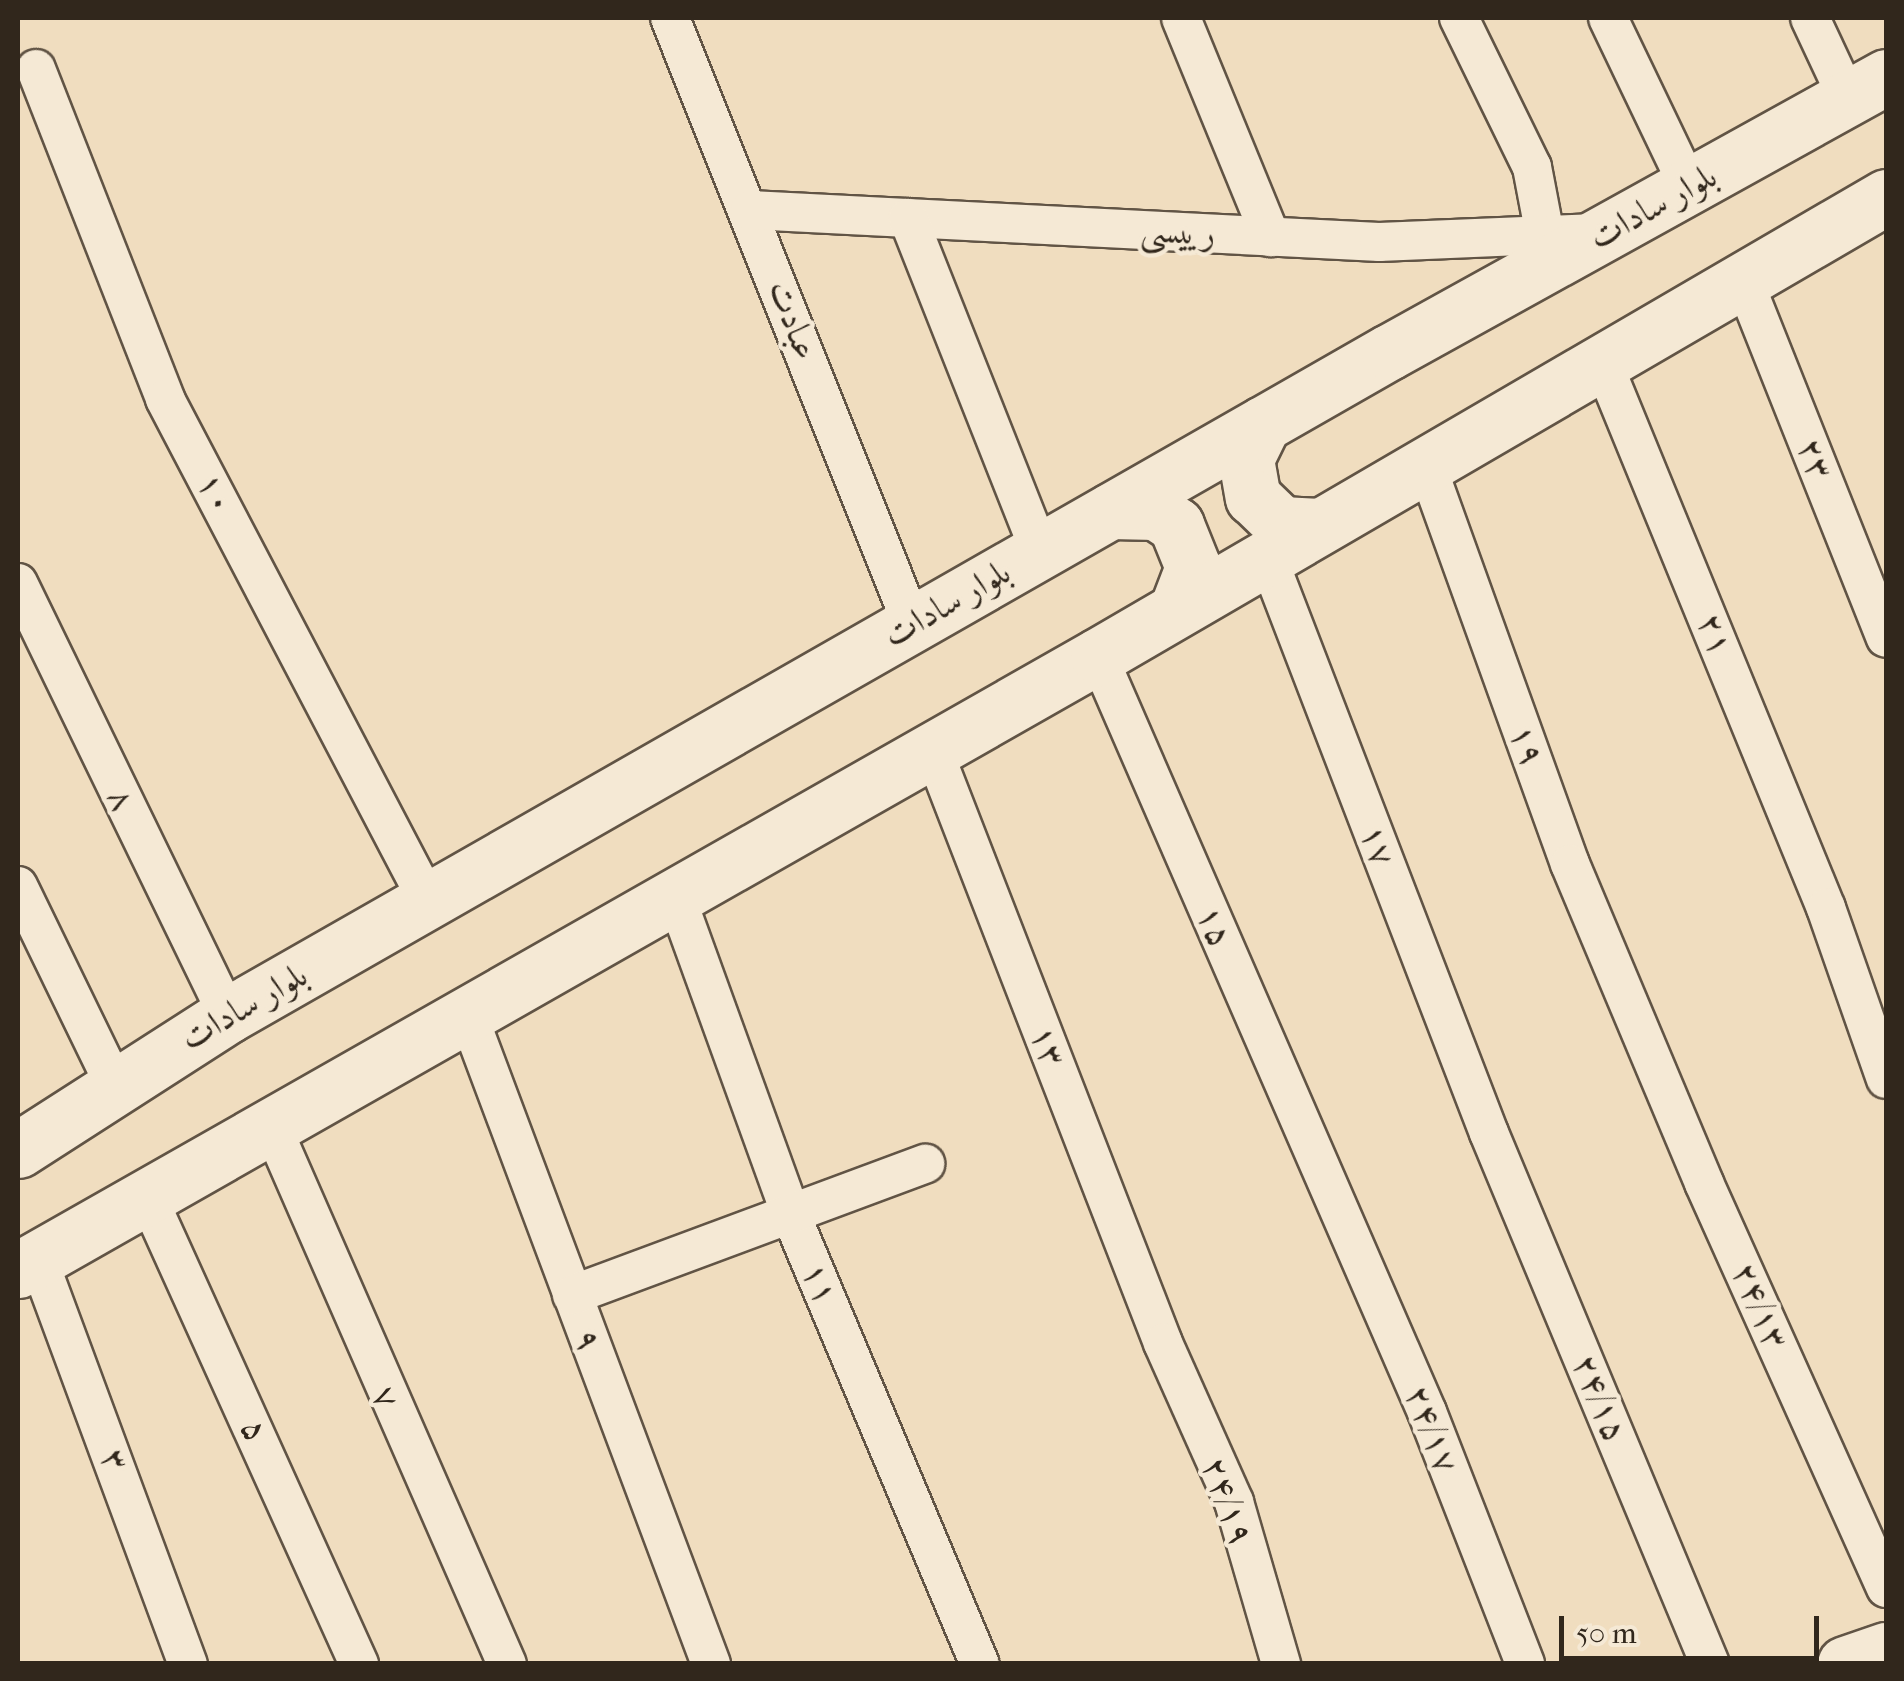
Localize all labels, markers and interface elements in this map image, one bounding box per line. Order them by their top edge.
street label: بلوار سادات [1582,155,1724,259]
street label: رییسی [1139,209,1217,255]
street label: عبادت [759,274,827,366]
street label: ۲۳ [1788,432,1842,486]
street label: ۱۰ [188,465,244,521]
street label: بلوار سادات [876,551,1018,657]
street label: ۲۱ [1688,607,1742,661]
street label: ۱۹ [1500,719,1554,771]
street label: ۸ [99,781,145,817]
street label: ۱۷ [1351,818,1405,872]
street label: ۱۵ [1188,899,1242,953]
street label: بلوار سادات [173,954,315,1060]
street label: ۱۳ [1021,1019,1075,1073]
street label: ۱۱ [793,1256,847,1310]
street label: ۲۴/۱۳ [1722,1256,1798,1356]
street label: ۹ [565,1323,611,1357]
street label: ۲۴/۱۵ [1563,1348,1637,1448]
street label: ۷ [363,1379,409,1415]
street label: ۲۴/۱۷ [1396,1379,1468,1479]
street label: ۵ [232,1412,278,1448]
street label: ۳ [92,1443,138,1477]
street label: ۲۴/۱۹ [1193,1451,1263,1551]
scale bar [1564,1596,1824,1658]
text: 50 m [1576,1616,1637,1651]

